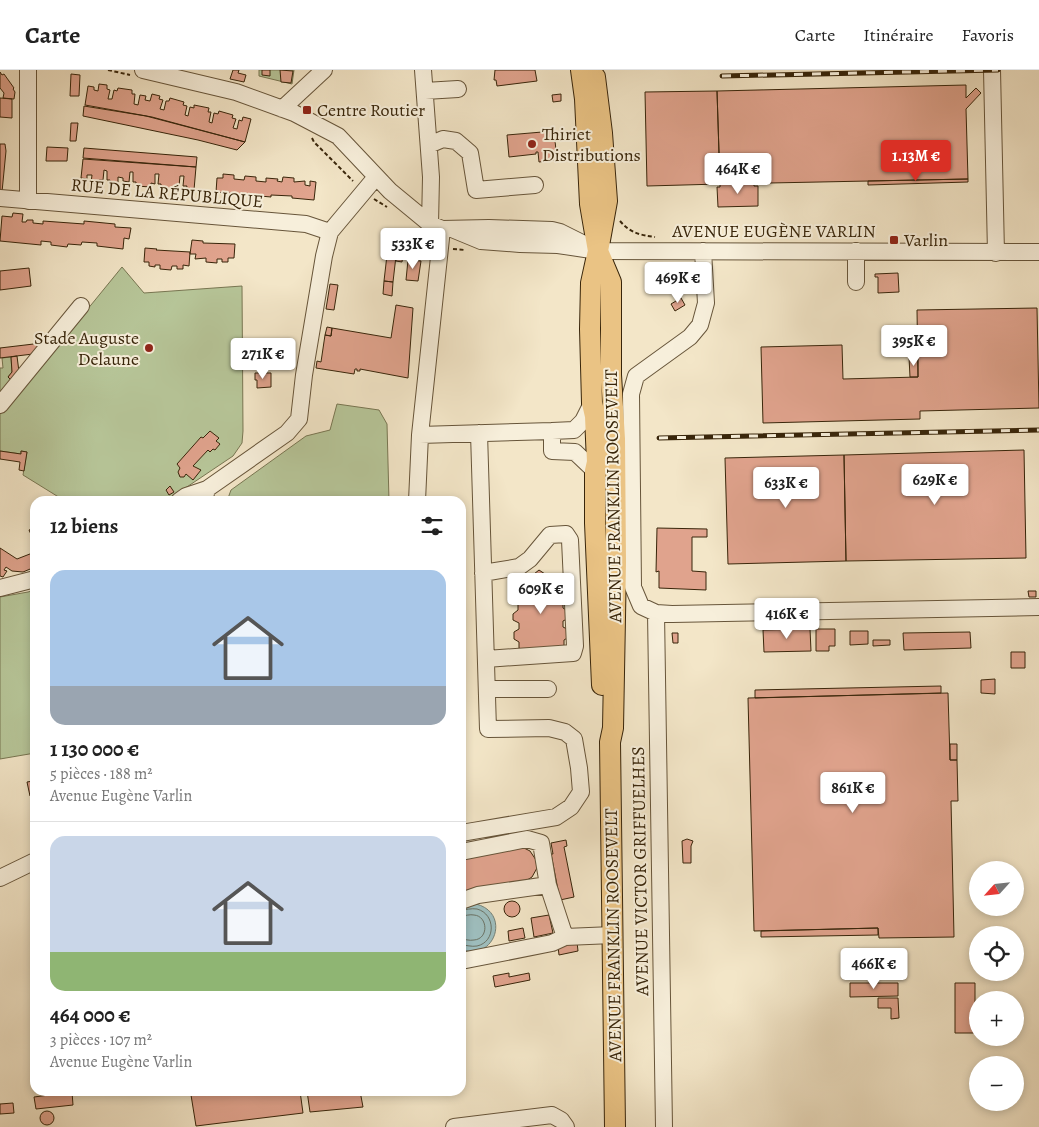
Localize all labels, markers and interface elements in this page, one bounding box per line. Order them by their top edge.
text: Carte [25,19,80,51]
text: Carte [795,23,835,47]
text: Itinéraire [863,23,934,47]
text: Favoris [962,23,1014,47]
place label: Centre Routier [317,98,425,122]
marker: Centre Routier [301,104,313,116]
place label: Thiriet Distributions [542,122,641,167]
marker: Thiriet Distributions [526,138,538,150]
pin: 1.13M € [870,140,962,182]
text: 1.13M € [892,145,940,167]
pin: 464K € [697,152,779,195]
text: 464K € [716,158,761,180]
street label: RUE DE LA RÉPUBLIQUE [70,173,264,213]
street label: AVENUE EUGÈNE VARLIN [671,219,876,243]
pin: 533K € [372,228,454,270]
place label: Varlin [903,228,948,252]
text: 533K € [391,233,435,255]
marker: Varlin [888,234,900,246]
pin: 469K € [637,262,719,304]
text: 469K € [656,267,700,289]
pin: 395K € [873,324,955,367]
place label: Stade Auguste Delaune [34,326,139,371]
text: 395K € [892,330,936,352]
pin: 271K € [222,338,304,380]
marker: Stade Auguste Delaune [143,342,155,354]
text: 271K € [242,343,284,365]
street label: AVENUE FRANKLIN ROOSEVELT [599,369,627,624]
pin: 629K € [894,464,976,506]
pin: 633K € [745,466,827,509]
text: 629K € [912,469,958,491]
text: 633K € [764,472,808,494]
text: 12 biens [50,512,118,540]
icon: filters [418,512,446,540]
pin: 609K € [500,572,582,615]
text: 609K € [518,578,564,600]
pin: 416K € [746,598,828,640]
icon: home [203,603,293,693]
text: 416K € [765,603,809,625]
text: 1 130 000 € [50,735,139,763]
street label: AVENUE VICTOR GRIFFUELHES [626,746,654,997]
text: 5 pièces · 188 m² [50,763,153,785]
pin: 861K € [812,772,894,814]
text: 861K € [831,777,875,799]
text: Avenue Eugène Varlin [50,785,192,807]
street label: AVENUE FRANKLIN ROOSEVELT [599,808,627,1063]
north arrow [969,861,1024,916]
map controls [969,861,1024,1111]
icon: home [203,868,293,958]
button: locate [969,926,1024,981]
pin: 466K € [833,948,915,990]
text: 466K € [852,953,896,975]
button: + [969,991,1024,1046]
text: 464 000 € [50,1001,131,1029]
text: 3 pièces · 107 m² [50,1029,152,1051]
text: Avenue Eugène Varlin [50,1051,192,1073]
button: − [969,1056,1024,1111]

